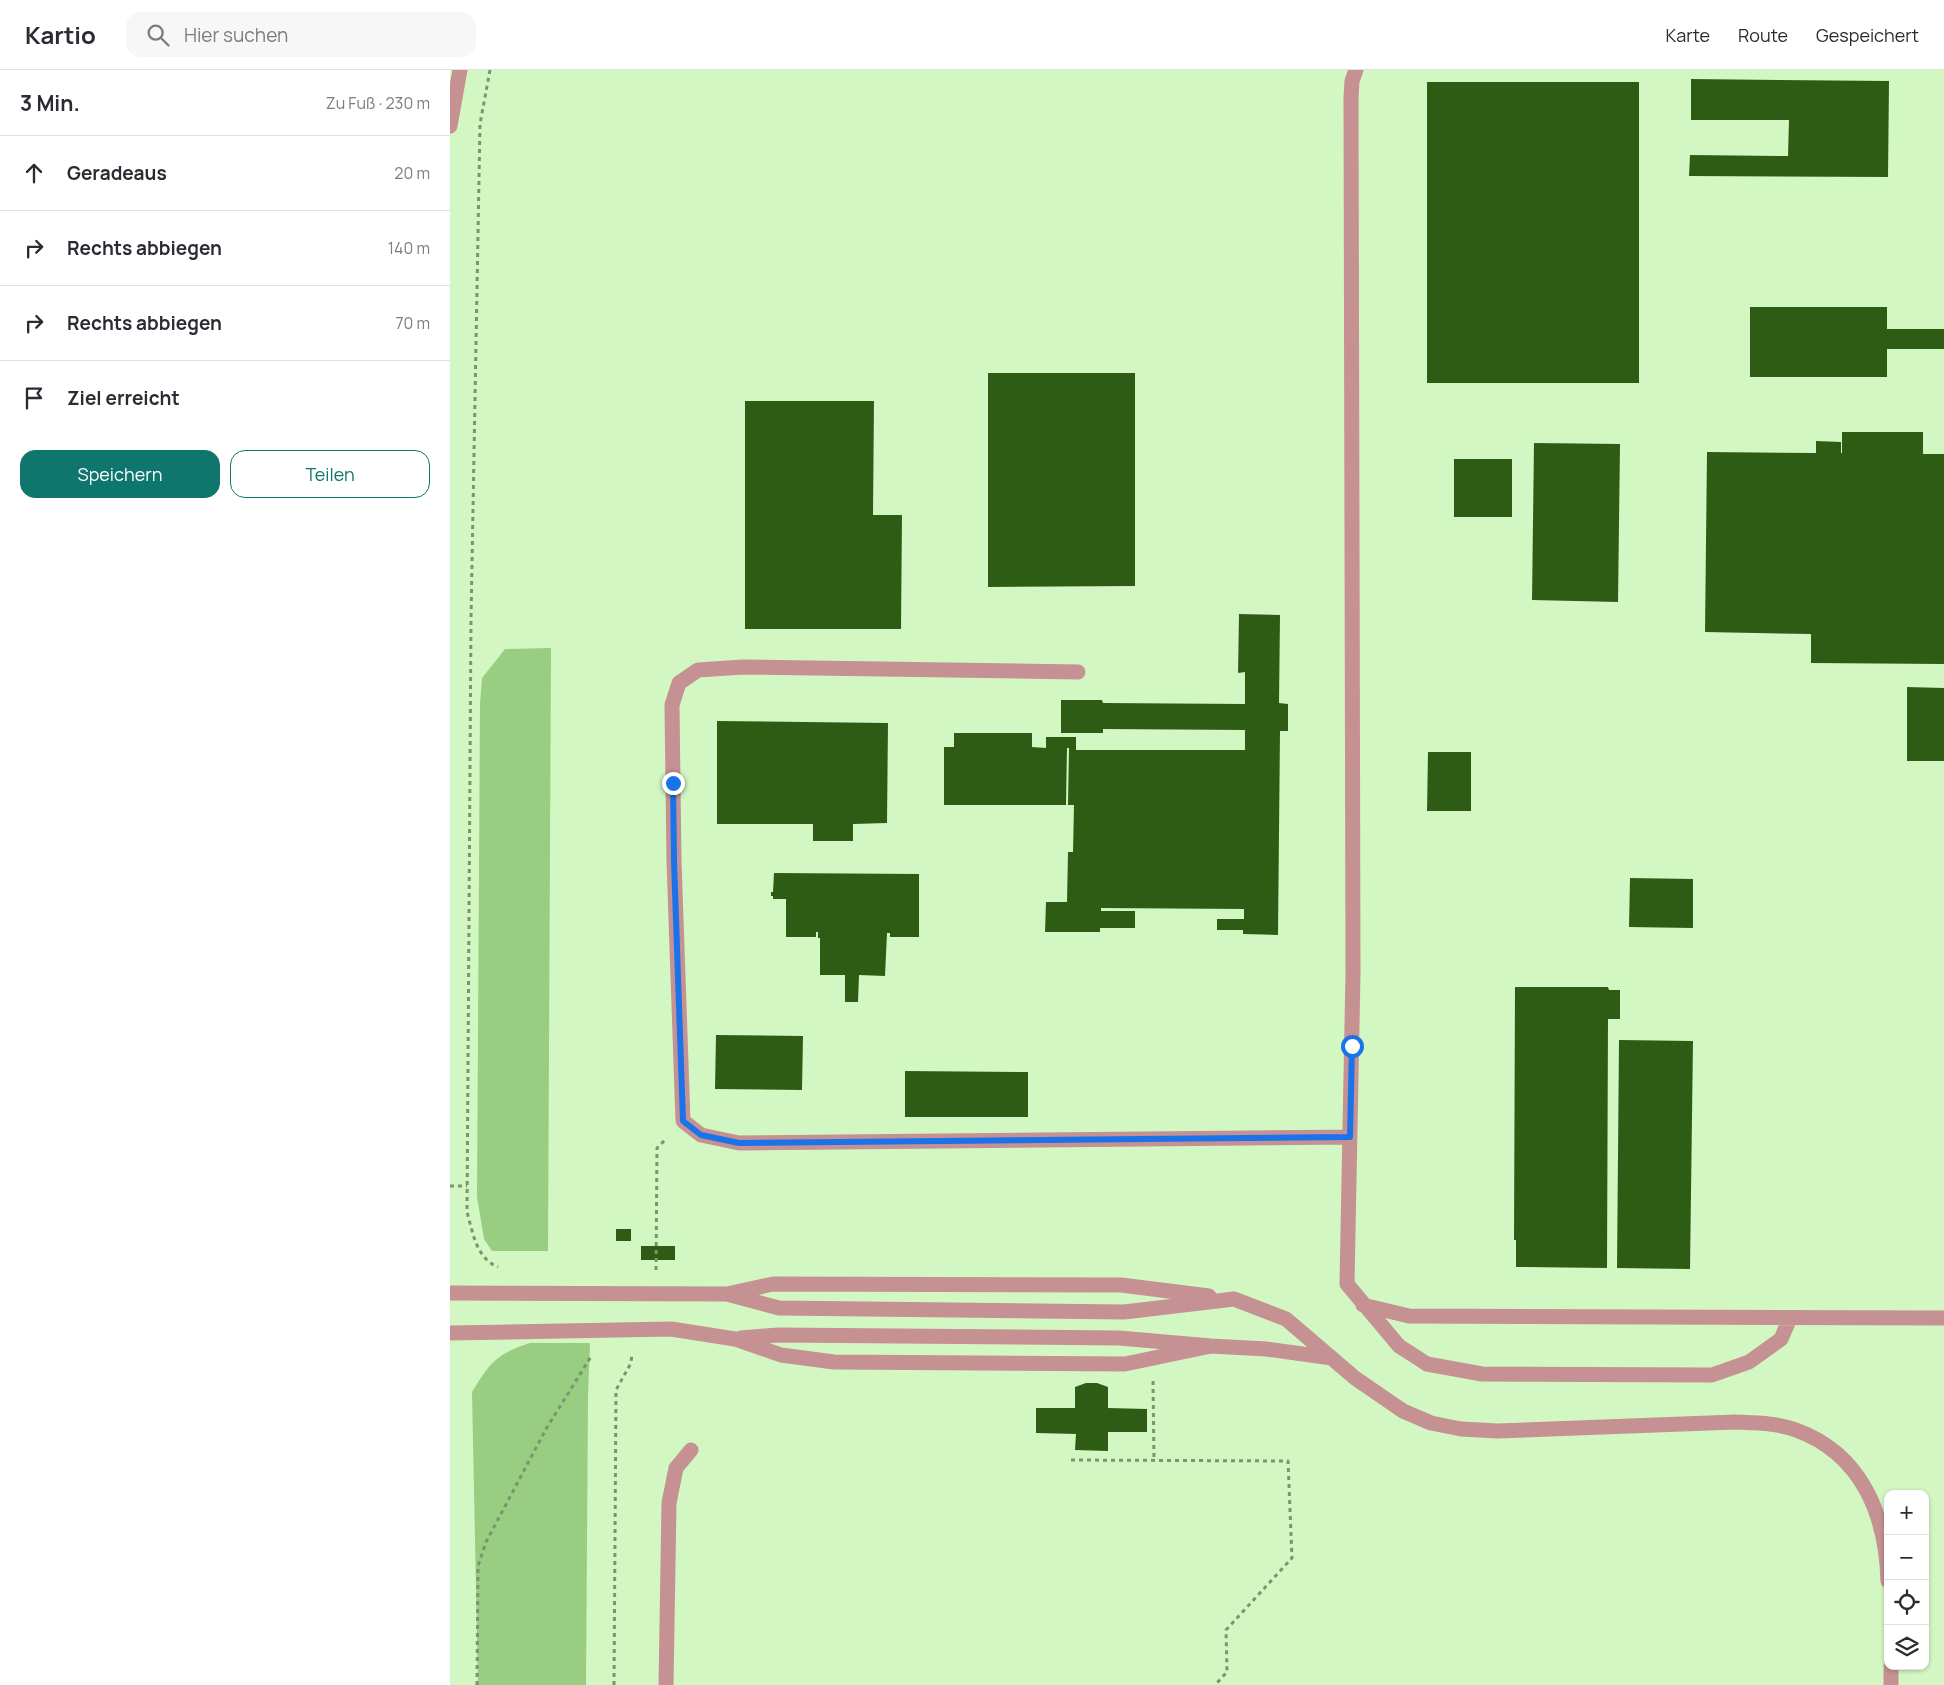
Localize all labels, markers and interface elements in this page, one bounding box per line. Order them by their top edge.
search box [126,12,476,57]
text: Kartio [25,18,96,51]
icon: search [144,21,172,49]
text: Hier suchen [184,22,288,48]
text: Karte [1665,23,1710,47]
text: Route [1738,23,1788,47]
text: Gespeichert [1816,23,1919,47]
text: 3 Min. [20,89,80,117]
text: Zu Fuß · 230 m [326,92,430,114]
icon: ahead [20,159,48,187]
text: Geradeaus [67,160,167,186]
text: 20 m [394,162,430,184]
icon: right [20,234,48,262]
text: Rechts abbiegen [67,235,222,261]
text: 140 m [388,237,430,259]
icon: right [20,309,48,337]
text: Rechts abbiegen [67,310,222,336]
text: 70 m [395,312,430,334]
icon: arrive [20,384,48,412]
text: Ziel erreicht [67,385,180,411]
button: Speichern [20,450,220,498]
button: Teilen [230,450,430,498]
route end [662,772,685,795]
route start [1341,1035,1364,1058]
map controls [1884,1490,1929,1670]
button: + [1884,1490,1929,1535]
button: − [1884,1535,1929,1580]
button: locate [1884,1580,1929,1625]
button: layers [1884,1625,1929,1670]

